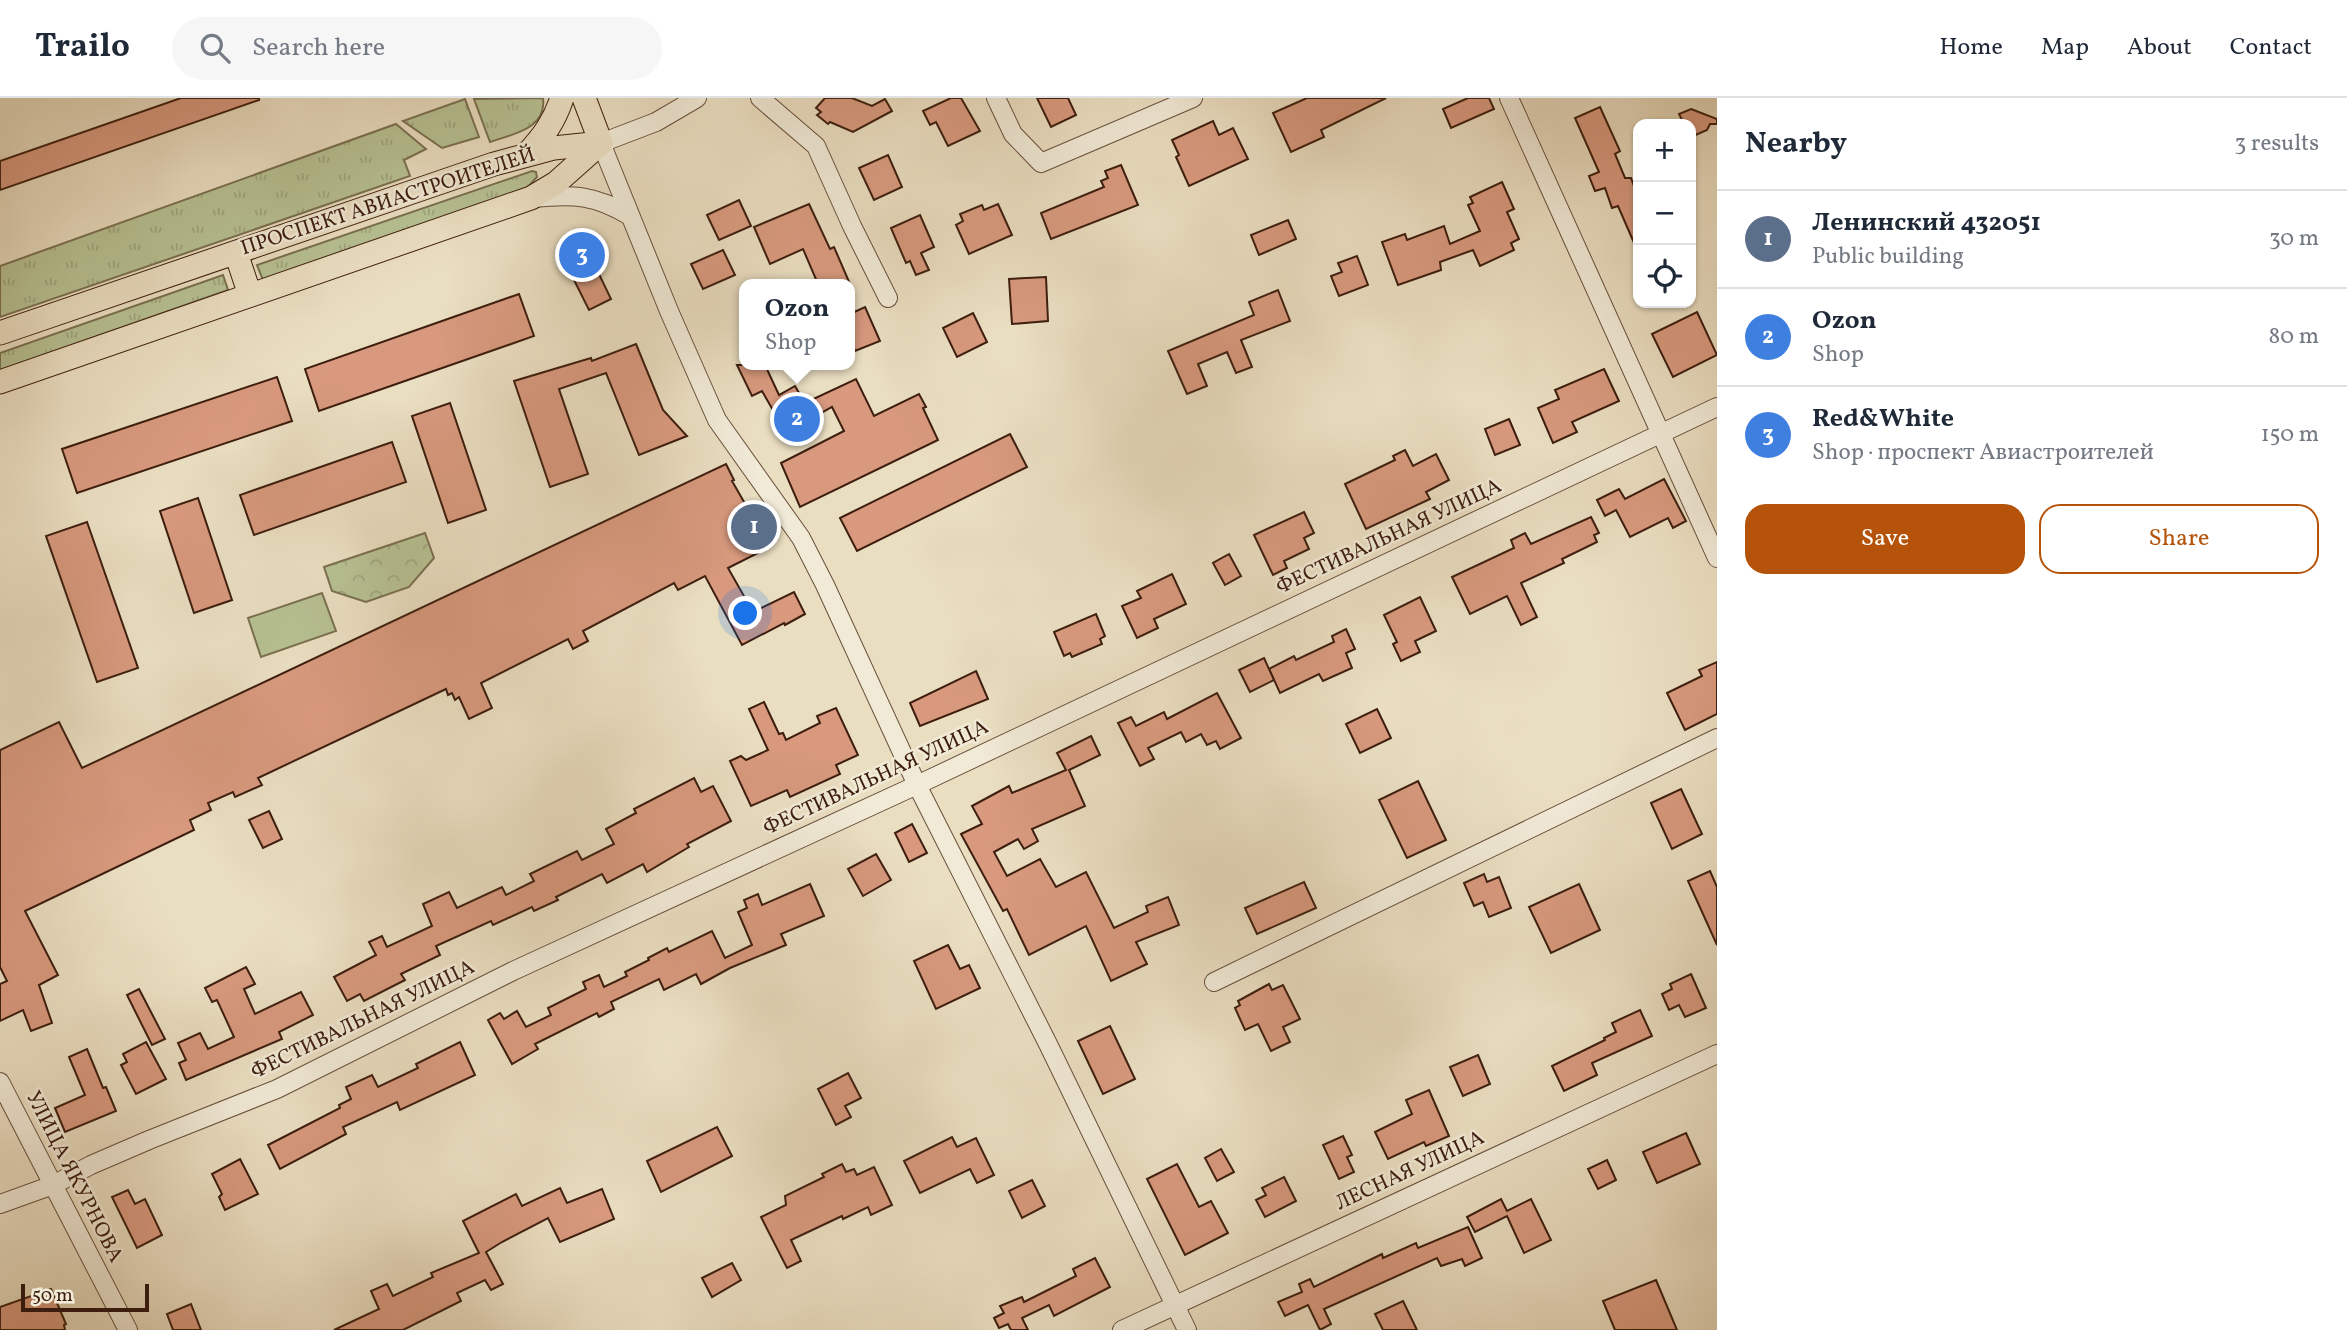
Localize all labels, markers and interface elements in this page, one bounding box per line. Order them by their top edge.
search box [172,17,662,80]
text: Trailo [35,25,130,71]
icon: search [196,29,234,67]
text: Search here [252,30,385,66]
text: Home [1939,31,2003,65]
text: Map [2041,31,2089,65]
text: About [2127,31,2192,65]
text: Contact [2230,31,2312,65]
map controls [1633,119,1696,308]
button: + [1633,119,1696,182]
text: Nearby [1745,123,1847,165]
text: 3 results [2234,128,2319,160]
street label: ПРОСПЕКТ АВИАСТРОИТЕЛЕЙ [237,141,539,263]
button: − [1633,182,1696,245]
text: Ленинский 432051 [1812,205,2041,241]
text: 1 [1763,223,1773,255]
text: 30 m [2269,223,2319,255]
pin: 3 [559,229,605,281]
text: Public building [1812,241,1964,273]
button: locate [1633,245,1696,308]
popup [739,279,855,370]
text: Ozon [765,291,829,327]
text: Ozon [1812,303,1877,339]
text: 2 [1762,321,1774,353]
text: 80 m [2269,321,2319,353]
text: Shop [765,327,817,359]
text: Shop [1812,339,1864,371]
pin: 2 [774,393,820,445]
text: Red&White [1812,401,1954,437]
text: 3 [1762,419,1774,451]
text: 150 m [2261,419,2319,451]
text: Shop · проспект Авиастроителей [1812,437,2154,469]
street label: ФЕСТИВАЛЬНАЯ УЛИЦА [1272,472,1507,602]
pin: 1 [731,501,777,553]
button: Save [1745,504,2025,574]
button: Share [2039,504,2319,574]
your location [728,596,762,630]
street label: ФЕСТИВАЛЬНАЯ УЛИЦА [759,713,994,843]
street label: ФЕСТИВАЛЬНАЯ УЛИЦА [246,953,480,1087]
street label: УЛИЦА ЯКУРНОВА [18,1086,130,1268]
street label: ЛЕСНАЯ УЛИЦА [1331,1124,1489,1218]
scale bar [21,1281,149,1313]
text: 50 m [32,1283,73,1309]

